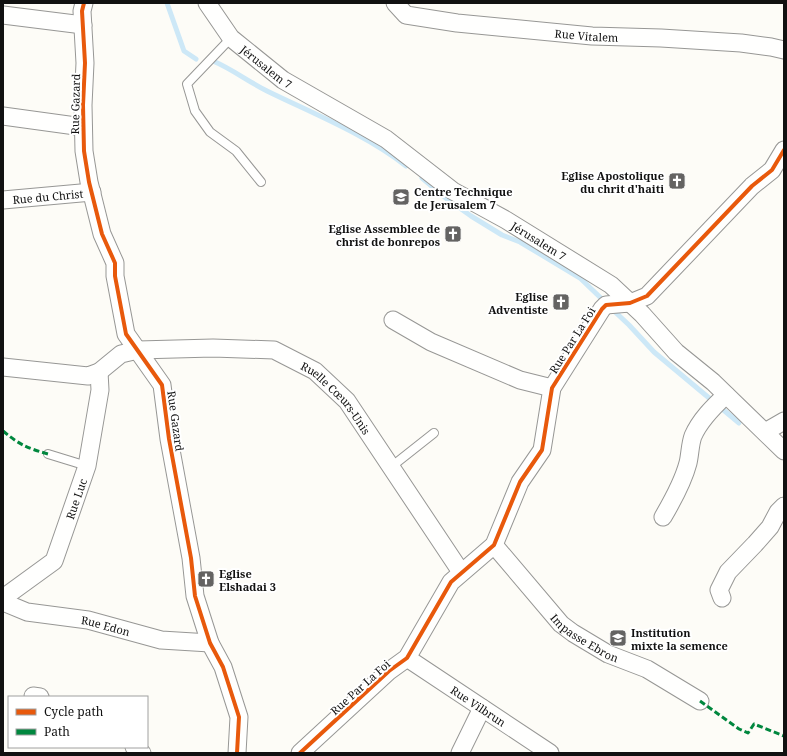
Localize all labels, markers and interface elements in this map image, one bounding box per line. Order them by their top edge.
street label: Rue Vitalem [554,25,619,44]
street label: Jérusalem 7 [237,41,295,91]
street label: Rue Gazard [67,73,83,135]
place label: Eglise Apostolique du chrit d'haiti [561,168,664,196]
church icon: Eglise Apostolique du chrit d'haiti [667,171,687,191]
place label: Centre Technique de Jerusalem 7 [414,184,513,212]
street label: Rue du Christ [12,185,84,207]
school or university icon: Centre Technique de Jerusalem 7 [391,187,411,207]
street label: Jérusalem 7 [508,217,569,263]
place label: Eglise Assemblee de christ de bonrepos [329,221,440,249]
church icon: Eglise Assemblee de christ de bonrepos [443,224,463,244]
place label: Eglise Adventiste [488,289,548,317]
church icon: Eglise Adventiste [551,292,571,312]
street label: Rue Par La Foi [546,304,599,376]
street label: Ruelle Cœurs-Unis [299,358,374,437]
street label: Rue Gazard [164,390,188,452]
street label: Rue Luc [62,476,90,521]
place label: Eglise Elshadai 3 [219,566,276,594]
church icon: Eglise Elshadai 3 [196,569,216,589]
street label: Impasse Ebron [548,610,621,665]
street label: Rue Edon [81,612,132,639]
place label: Institution mixte la semence [631,625,728,653]
school or university icon: Institution mixte la semence [608,628,628,648]
street label: Rue Par La Foi [327,656,393,718]
street label: Rue Vilbrun [448,682,509,729]
legend [8,696,148,748]
text: Cycle path [44,703,104,720]
text: Path [44,723,70,740]

